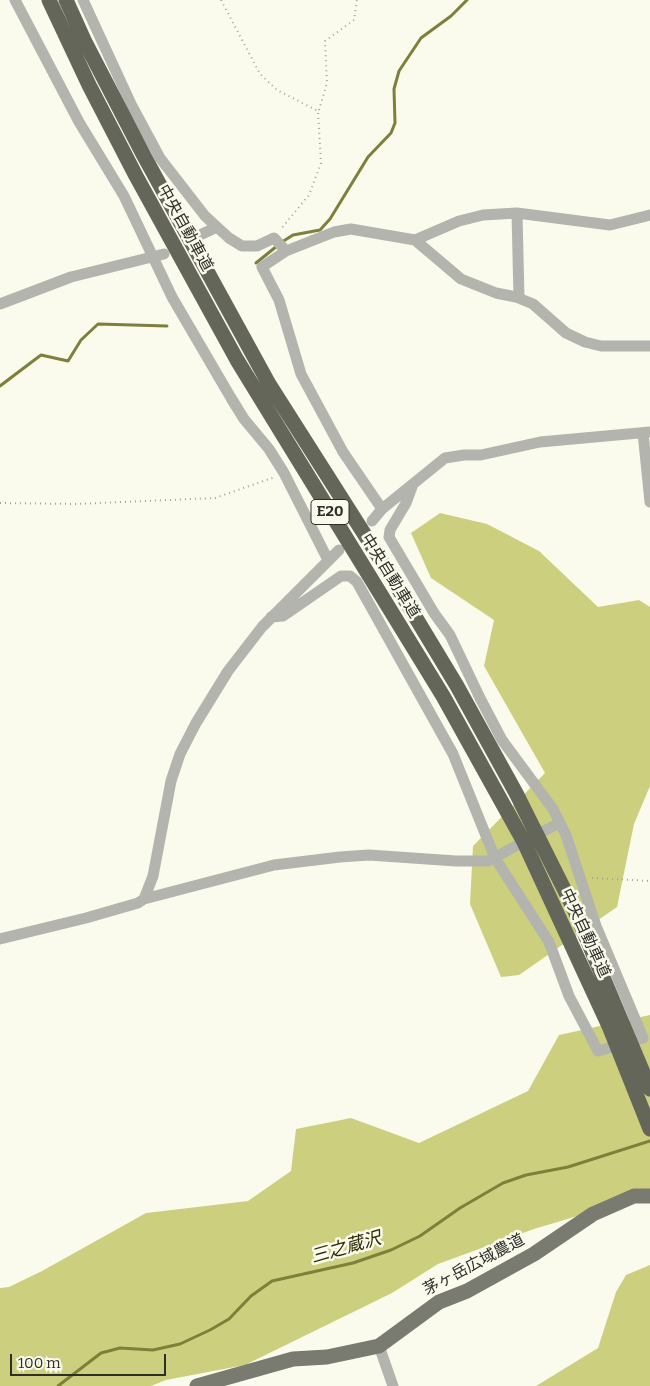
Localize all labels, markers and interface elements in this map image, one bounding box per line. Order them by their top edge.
street label: 中央自動車道 [153,181,217,275]
road number: E20 [311,500,349,524]
street label: 中央自動車道 [356,530,424,622]
street label: 中央自動車道 [556,885,614,981]
water label: 三之蔵沢 [308,1228,384,1268]
street label: 茅ヶ岳広域農道 [420,1230,528,1300]
scale bar [12,1344,169,1376]
text: 100 m [18,1354,61,1372]

